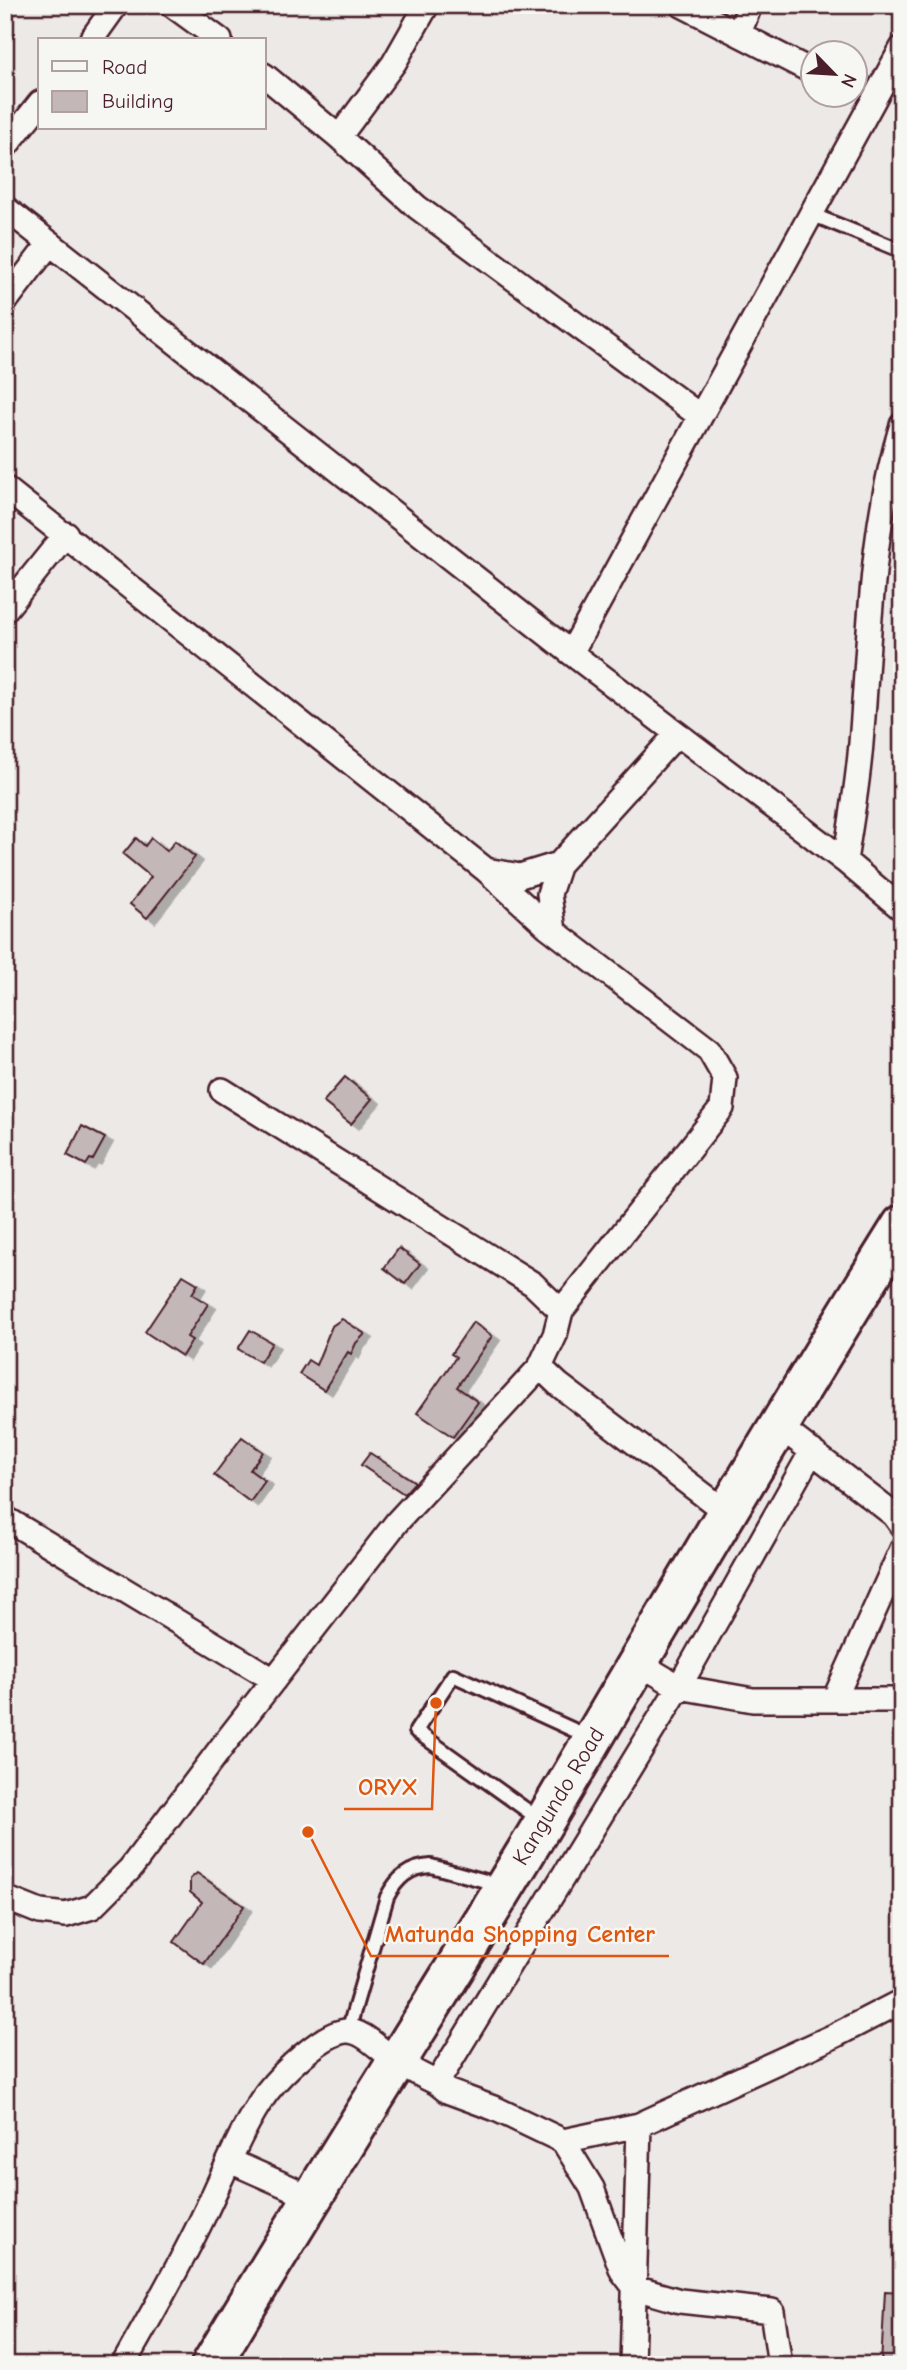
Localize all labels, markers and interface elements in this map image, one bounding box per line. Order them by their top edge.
legend [38,38,266,130]
north arrow [799,38,869,108]
text: Road [102,55,147,79]
text: N [836,70,861,91]
text: Building [102,89,174,113]
street label: Kangundo Road [507,1723,610,1870]
callout: ORYX [344,1764,432,1809]
text: ORYX [358,1773,418,1801]
callout: Matunda Shopping Center [371,1911,669,1956]
text: Matunda Shopping Center [385,1920,655,1948]

